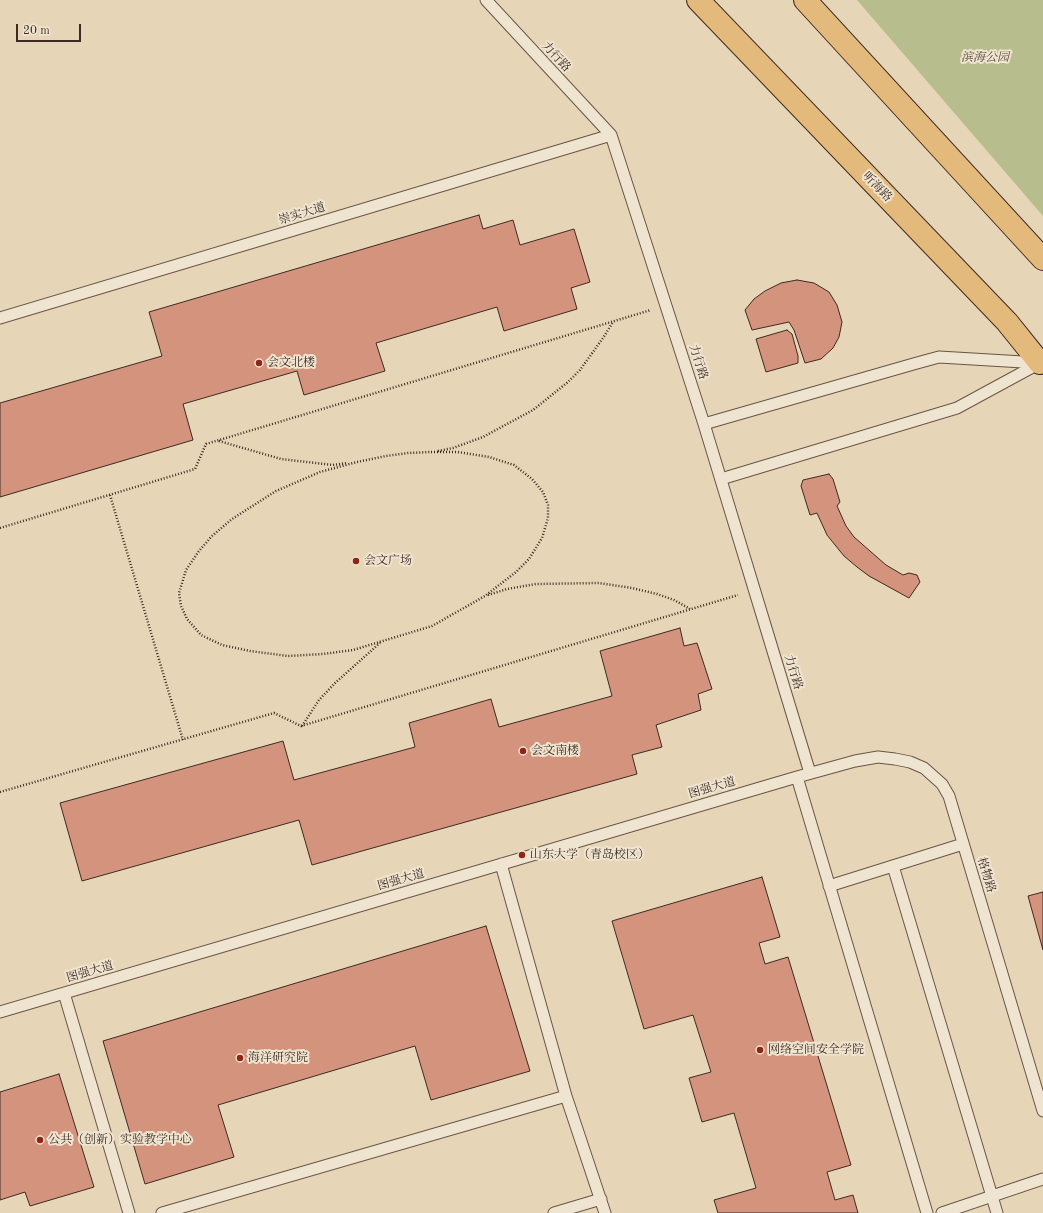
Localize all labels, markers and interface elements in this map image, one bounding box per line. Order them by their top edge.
scale bar [18,16,83,42]
text: 20 m [23,25,50,37]
street label: 力行路 [538,39,574,75]
park label: 滨海公园 [961,51,1009,65]
street label: 听海路 [859,169,895,205]
street label: 崇实大道 [277,200,327,228]
street label: 力行路 [686,343,710,381]
place label: 会文北楼 [267,356,315,370]
marker: 会文北楼 [254,358,264,368]
place label: 会文广场 [364,554,412,568]
marker: 会文广场 [351,556,361,566]
street label: 力行路 [781,653,805,691]
place label: 会文南楼 [531,744,579,758]
marker: 会文南楼 [518,746,528,756]
street label: 图强大道 [687,774,737,802]
place label: 山东大学（青岛校区） [530,848,650,862]
marker: 山东大学（青岛校区） [517,850,527,860]
street label: 格物路 [974,856,998,894]
street label: 图强大道 [376,866,426,894]
street label: 图强大道 [65,958,115,986]
place label: 网络空间安全学院 [768,1043,864,1057]
marker: 网络空间安全学院 [755,1045,765,1055]
place label: 海洋研究院 [248,1051,308,1065]
marker: 海洋研究院 [235,1053,245,1063]
place label: 公共（创新）实验教学中心 [48,1133,192,1147]
marker: 公共（创新）实验教学中心 [35,1135,45,1145]

